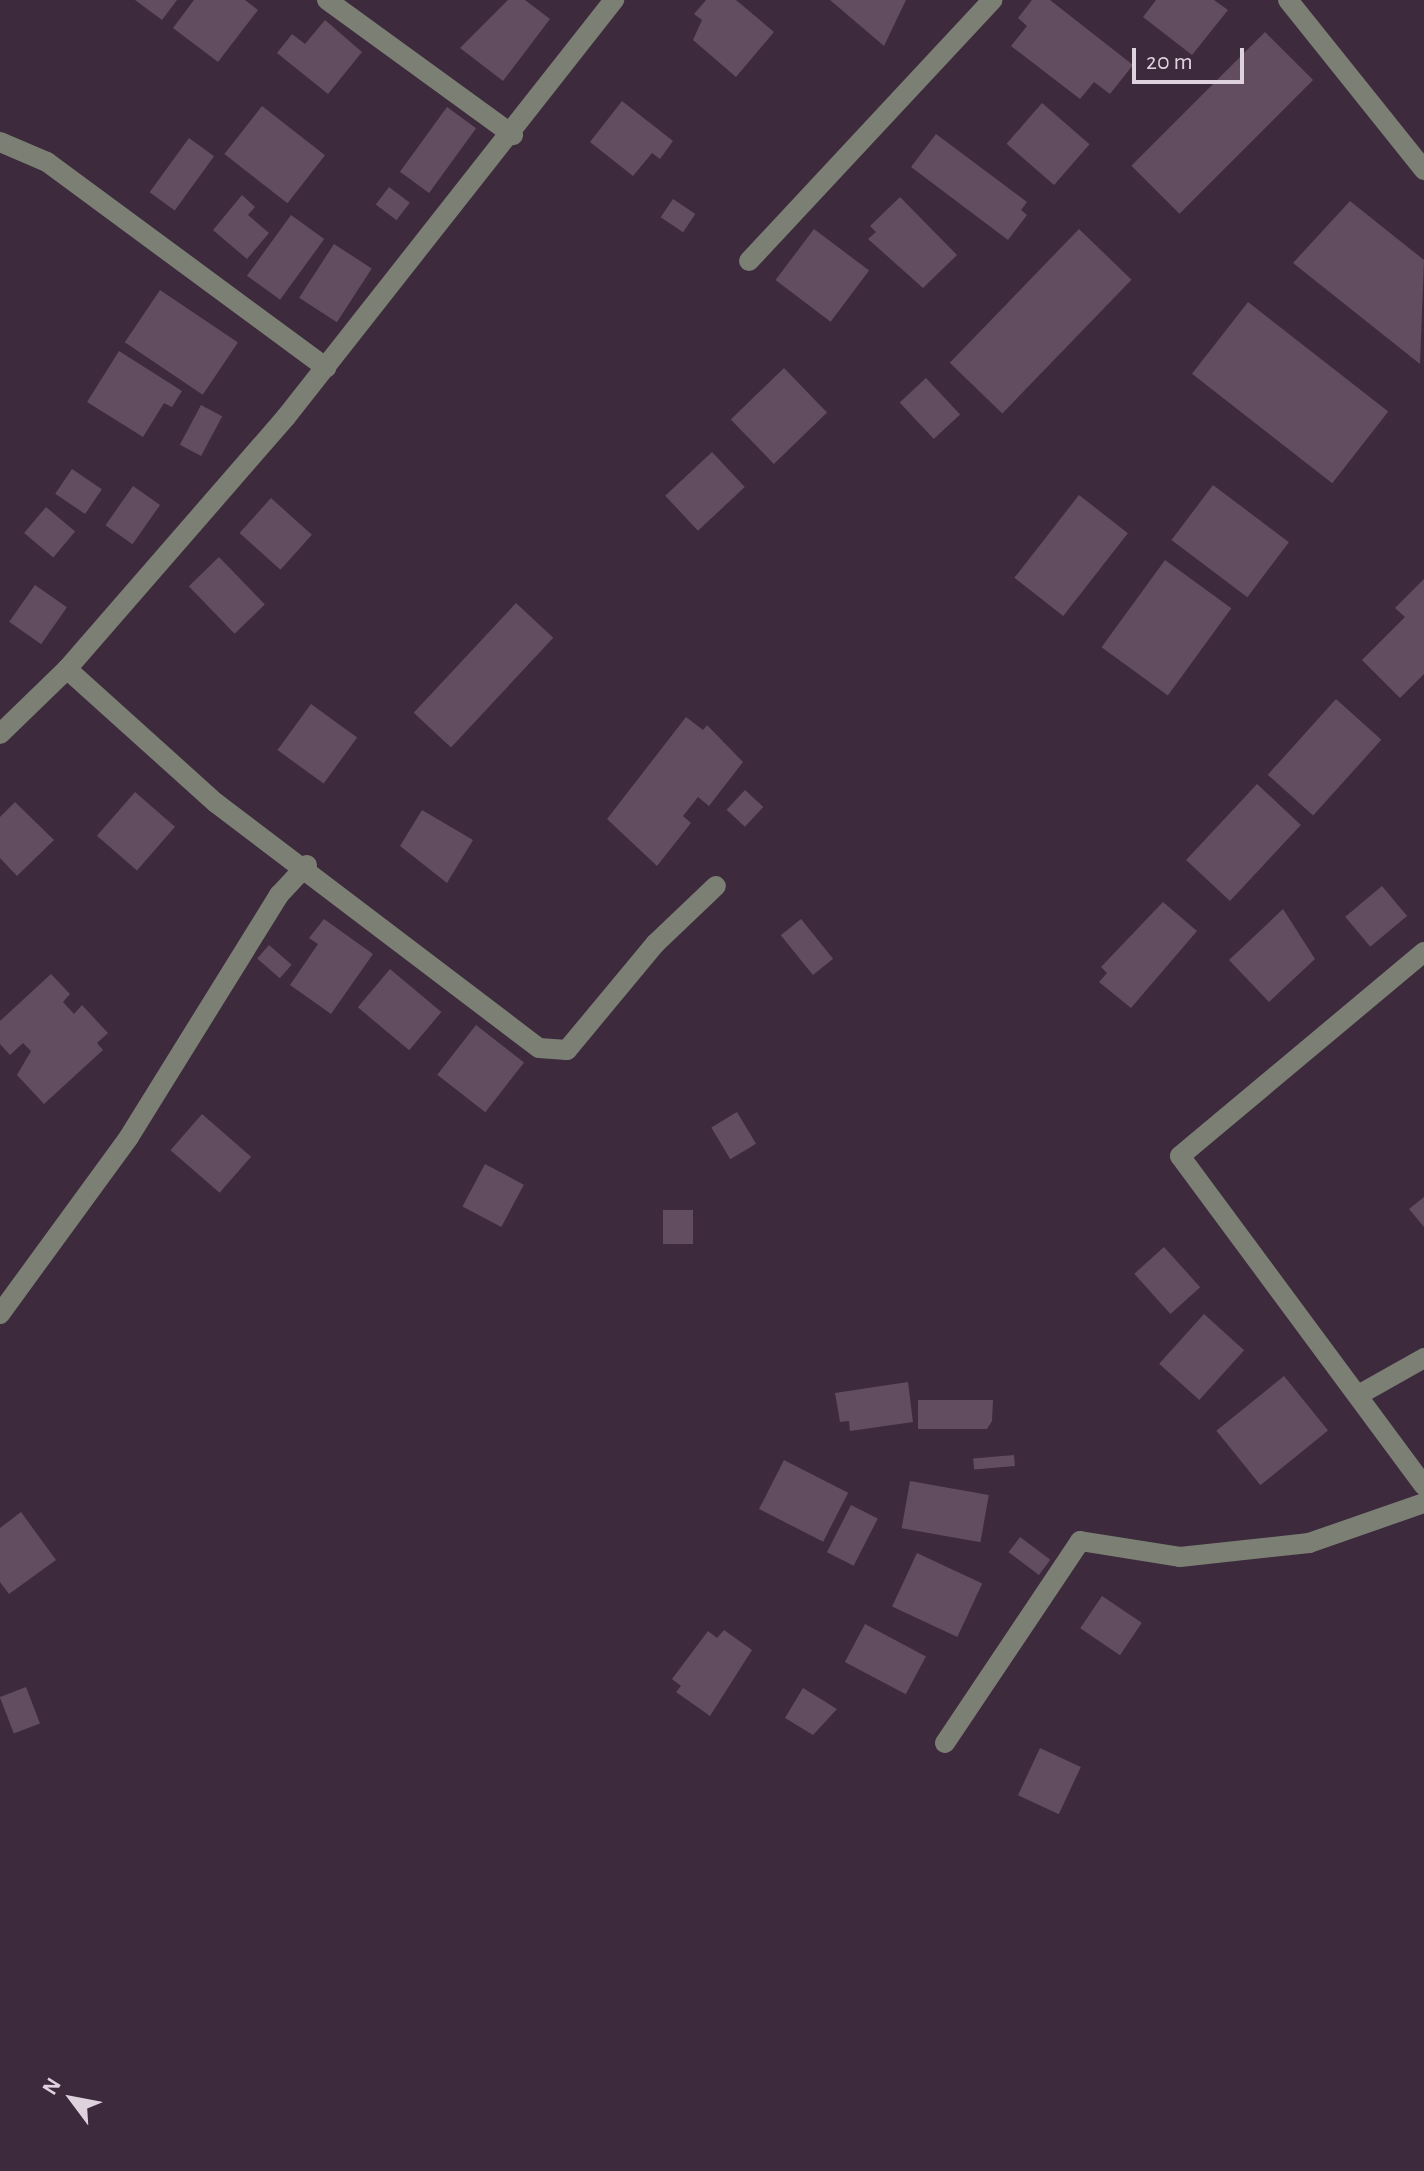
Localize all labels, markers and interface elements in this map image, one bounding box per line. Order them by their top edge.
scale bar [1136,32,1248,82]
text: 20 m [1146,50,1193,74]
north arrow [32,2059,112,2139]
text: N [38,2074,65,2099]

